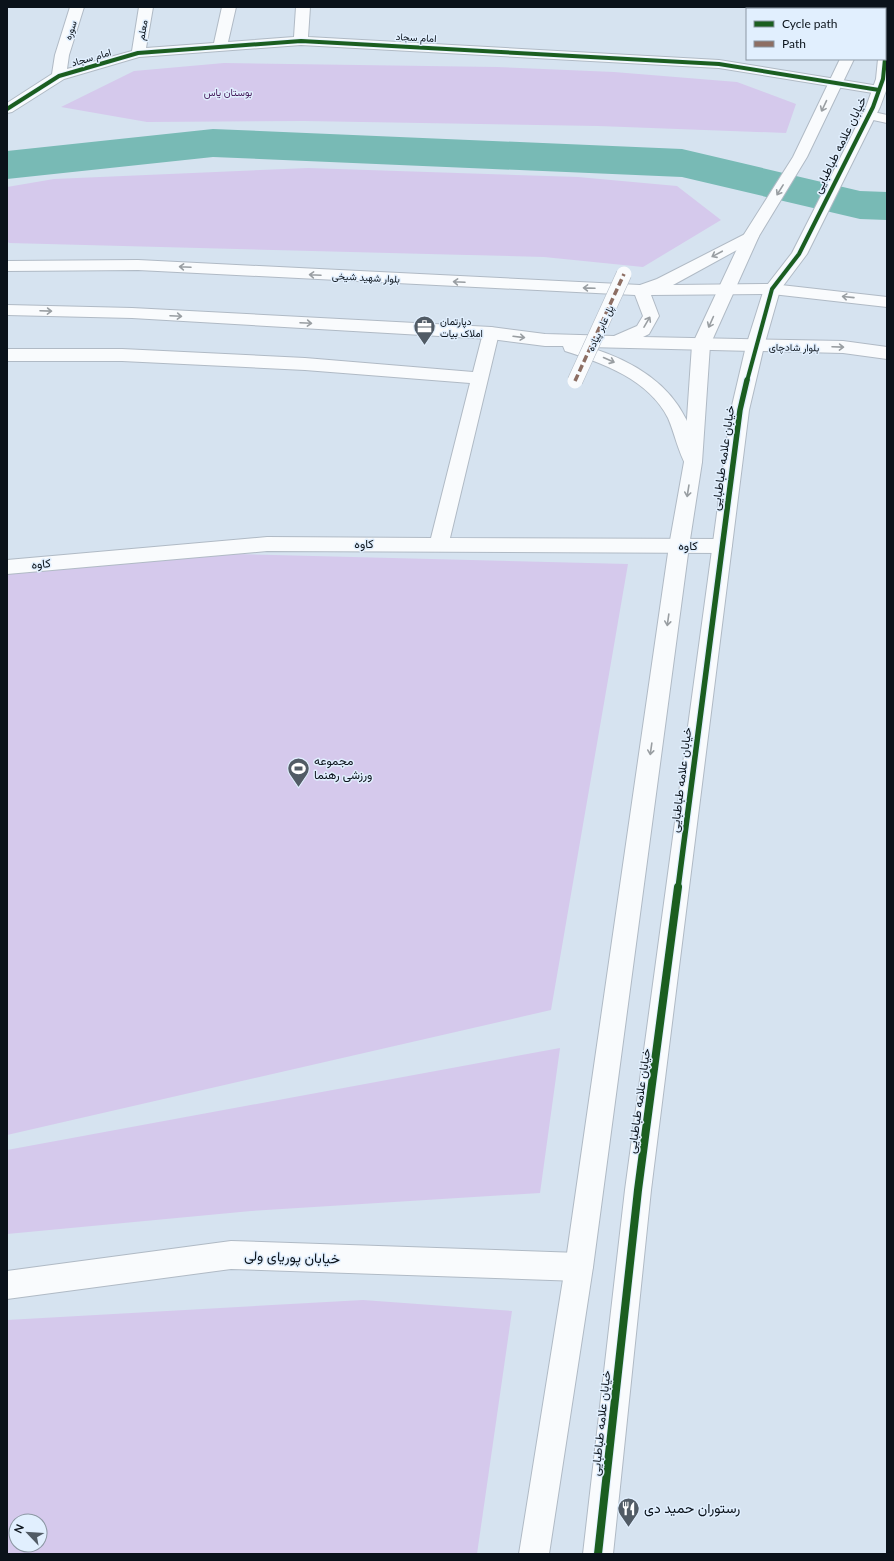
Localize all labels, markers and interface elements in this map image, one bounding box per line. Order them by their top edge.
legend [746,8,886,60]
text: Cycle path [782,16,837,31]
street label: سوره [61,19,80,42]
street label: معلم [134,19,151,41]
street label: امام سجاد [395,30,437,45]
text: Path [782,36,806,51]
street label: امام سجاد [70,46,113,69]
park label: بوستان یاس [204,86,252,99]
street label: خیابان علامه طباطبایی [810,94,870,196]
one-way arrow [820,100,827,112]
one-way arrow [775,184,783,196]
one-way arrow [711,251,723,259]
one-way arrow [179,264,192,271]
street label: بلوار شهید شیخی [332,269,400,286]
one-way arrow [309,271,322,278]
one-way arrow [453,279,466,286]
one-way arrow [583,285,596,292]
one-way arrow [842,293,855,301]
street label: پل عابر پیاده [584,303,618,354]
one-way arrow [39,307,52,315]
one-way arrow [169,312,182,319]
office icon: دپارتمان املاک بیات [412,314,438,347]
place label: دپارتمان املاک بیات [440,315,483,340]
one-way arrow [644,316,652,328]
one-way arrow [707,316,715,328]
one-way arrow [299,319,312,327]
one-way arrow [512,333,525,341]
street label: بلوار شادچای [769,341,819,355]
one-way arrow [831,344,844,351]
one-way arrow [602,357,614,364]
street label: خیابان علامه طباطبایی [708,404,738,512]
one-way arrow [683,485,691,498]
street label: کاوه [354,536,374,552]
street label: کاوه [678,538,698,554]
street label: کاوه [31,555,51,573]
one-way arrow [665,613,672,626]
street label: خیابان علامه طباطبایی [667,726,695,834]
one-way arrow [647,742,655,755]
place label: مجموعه ورزشی رهنما [314,753,372,783]
sports icon: مجموعه ورزشی رهنما [285,755,311,788]
street label: خیابان علامه طباطبایی [624,1047,654,1155]
street label: خیابان پوریای ولی [244,1246,340,1269]
street label: خیابان علامه طباطبایی [588,1369,614,1477]
restaurant icon: رستوران حمید دی [616,1495,642,1528]
place label: رستوران حمید دی [644,1499,740,1517]
north arrow [8,1513,48,1553]
text: N [11,1522,26,1535]

